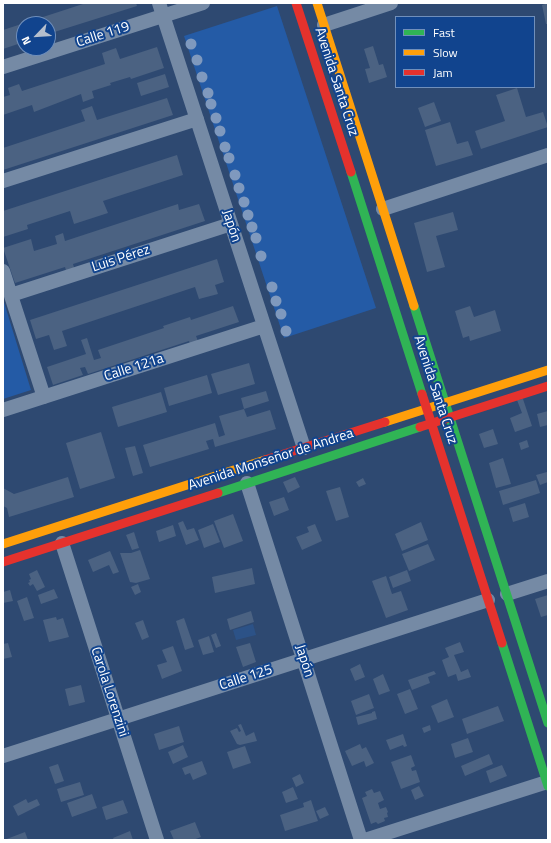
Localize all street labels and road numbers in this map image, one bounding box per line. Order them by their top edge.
street label: Calle 119 [74,19,132,51]
street label: Avenida Santa Cruz [311,26,361,138]
street label: Japón [218,208,244,244]
street label: Luis Pérez [90,242,152,276]
street label: Avenida Santa Cruz [410,334,460,446]
street label: Calle 121a [102,350,166,386]
street label: Avenida Monseñor de Andrea [186,425,356,495]
street label: Japón [291,643,317,679]
street label: Carola Lorenzini [87,645,131,739]
street label: Calle 125 [217,662,275,694]

